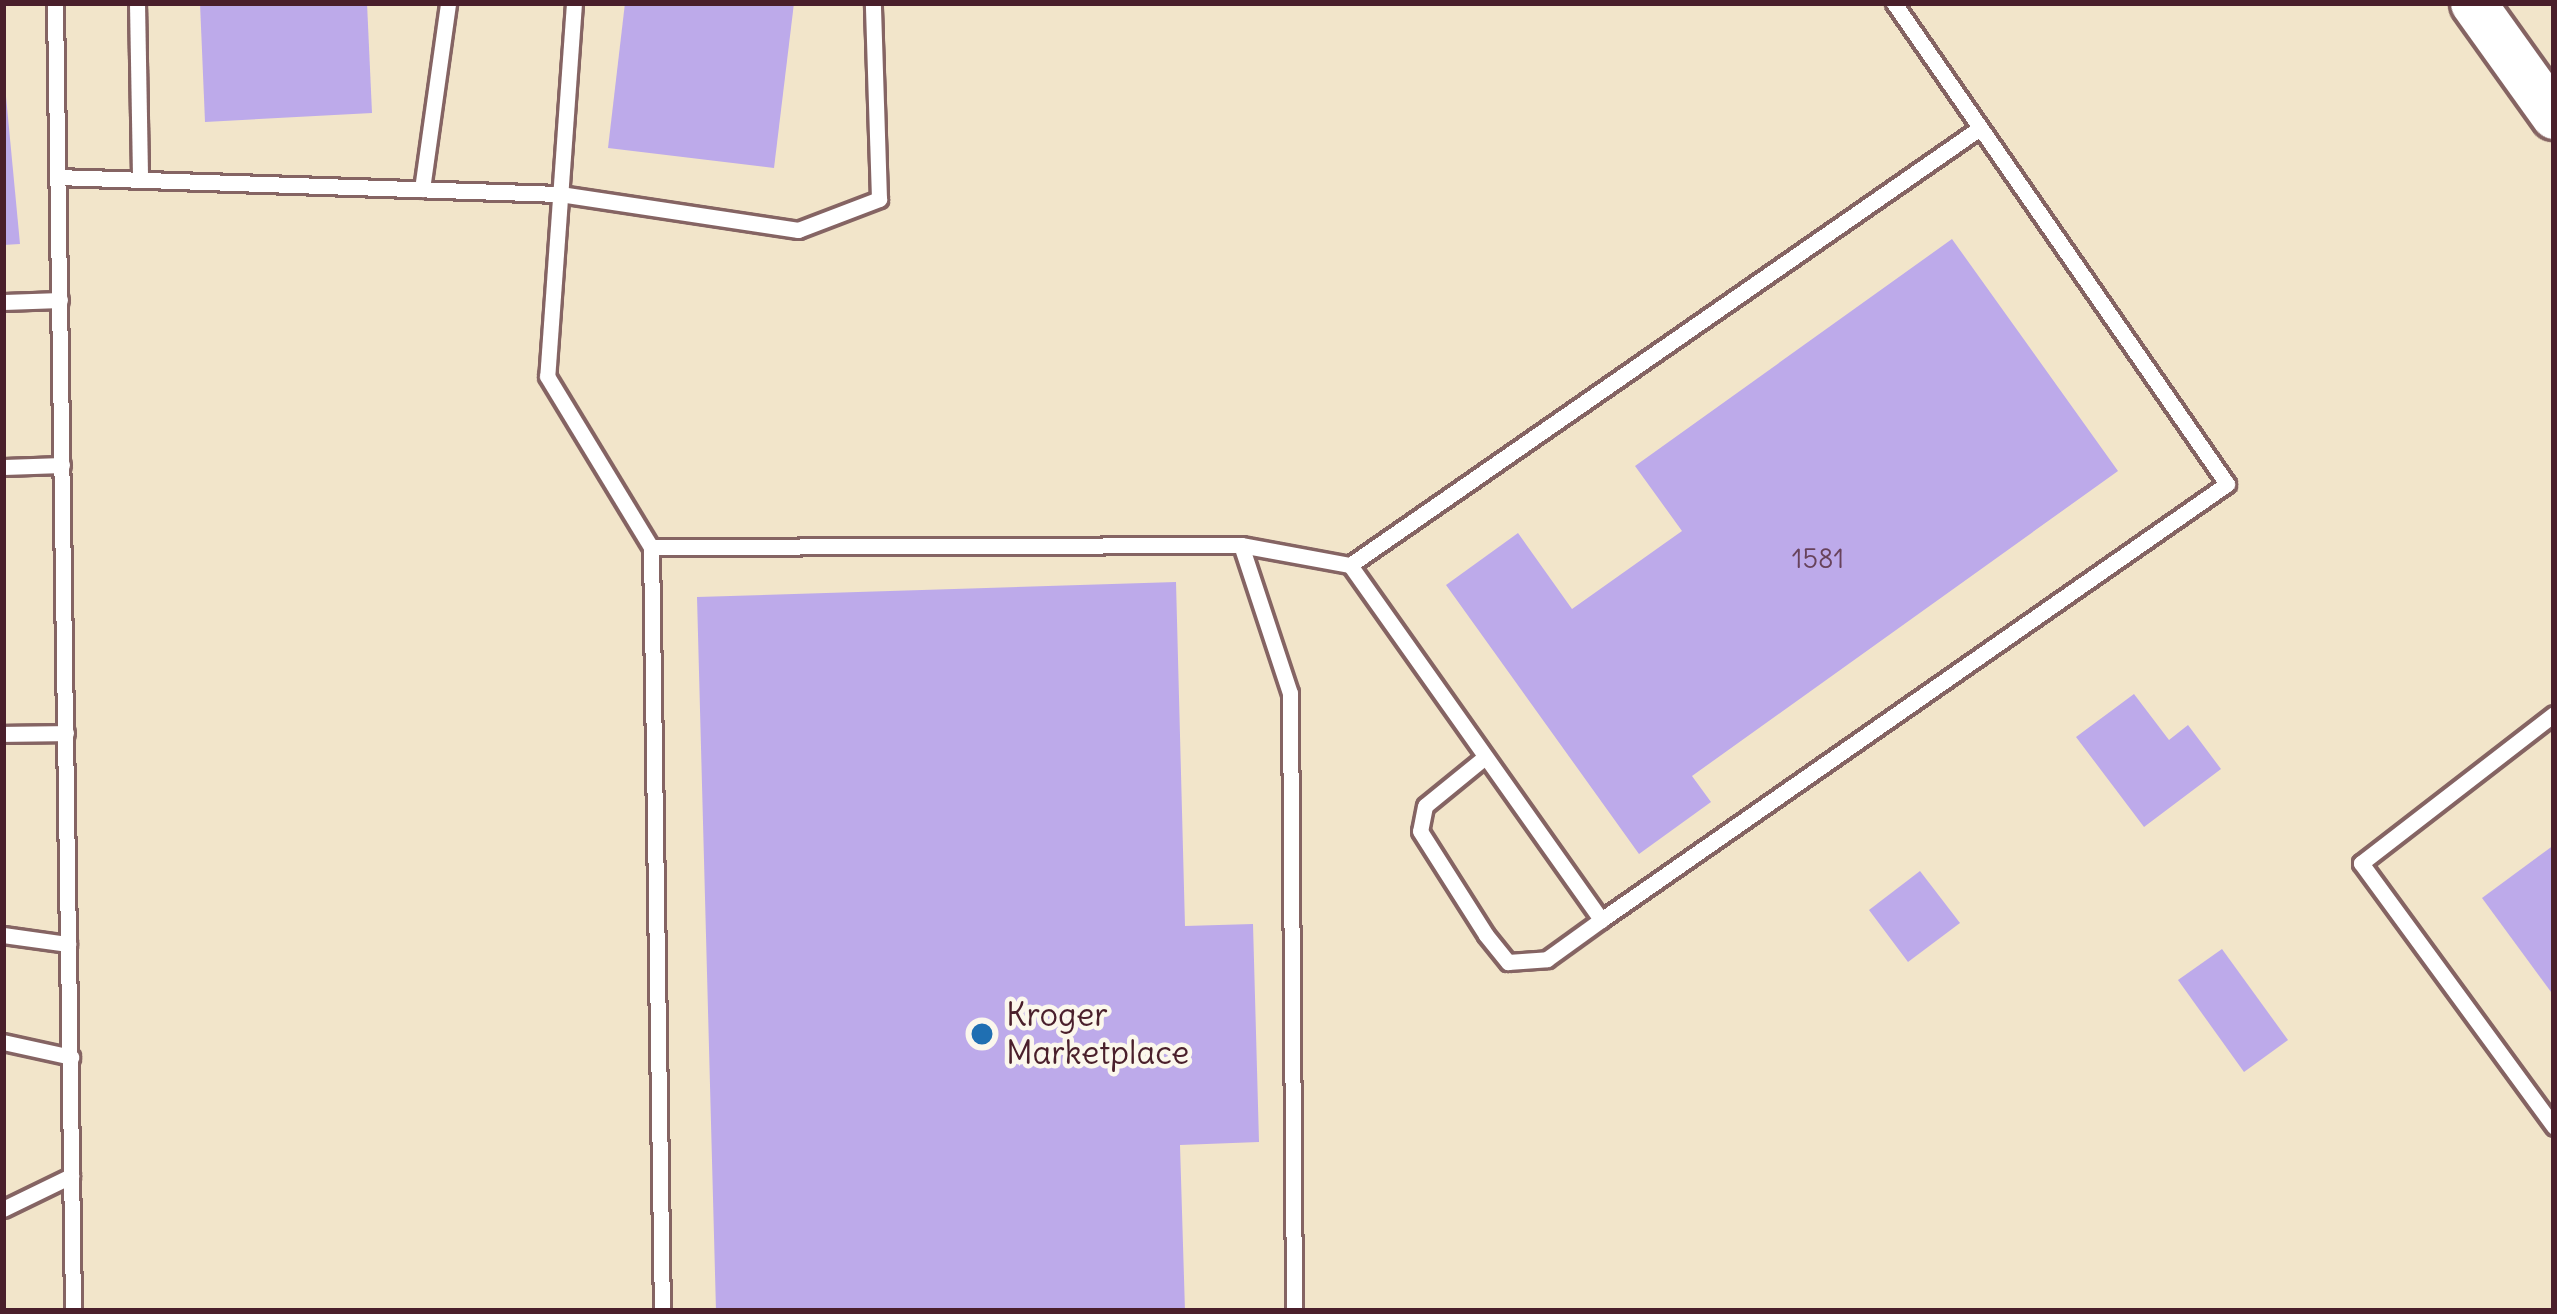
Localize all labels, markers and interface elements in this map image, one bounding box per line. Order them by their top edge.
house number: 1581 [1792,543,1844,575]
place label: Kroger Marketplace [1006,995,1189,1073]
marker: Kroger Marketplace [969,1021,995,1047]

